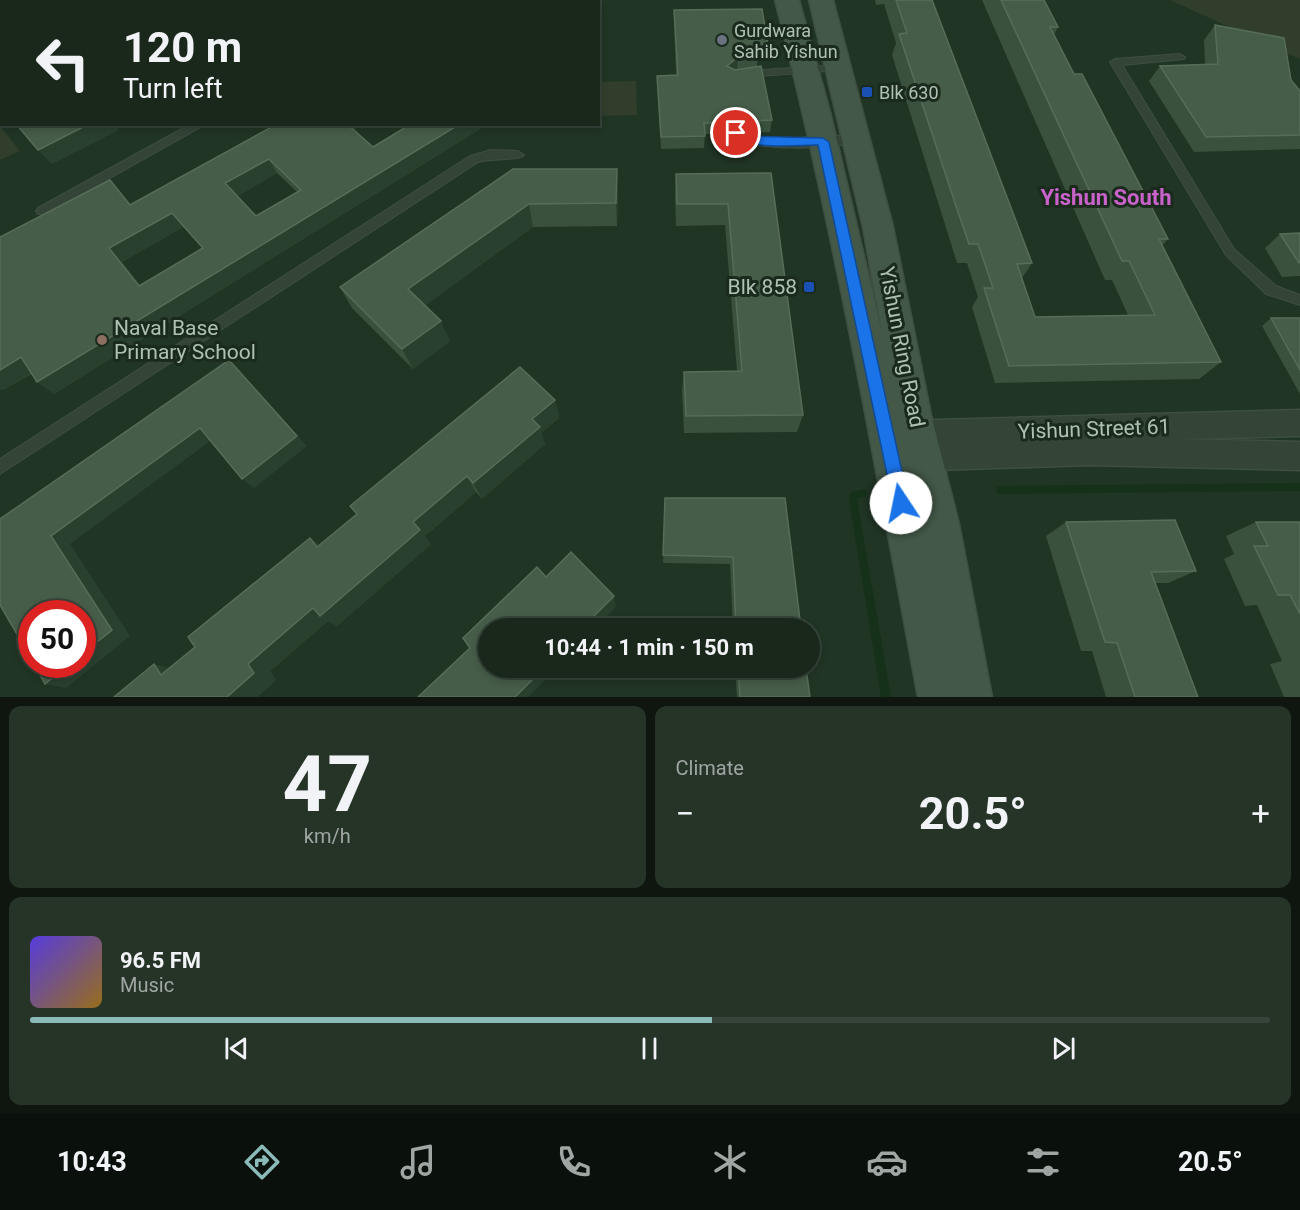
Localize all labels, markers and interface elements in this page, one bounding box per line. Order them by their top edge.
place label: Gurdwara Sahib Yishun [734,20,838,62]
text: 120 m [123,23,242,72]
icon: left [24,24,102,102]
marker: Gurdwara Sahib Yishun [715,33,729,47]
text: Turn left [123,73,223,105]
place label: Blk 630 [879,82,939,103]
marker: Blk 630 [860,85,874,99]
pin [710,107,761,158]
icon: arrive [719,116,752,149]
district label: Yishun South [1040,185,1172,210]
street label: Yishun Ring Road [875,265,929,429]
place label: Blk 858 [728,275,797,299]
marker: Blk 858 [802,280,816,294]
place label: Naval Base Primary School [114,316,256,364]
marker: Naval Base Primary School [95,333,109,347]
street label: Yishun Street 61 [1017,414,1171,444]
position arrow [869,471,933,535]
speed limit sign: 50 [18,600,96,678]
text: 10:44 · 1 min · 150 m [544,635,754,660]
text: 47 [282,739,372,830]
text: Climate [676,756,744,780]
text: 20.5° [919,787,1027,840]
text: − [676,794,694,833]
text: + [1251,794,1270,833]
text: km/h [304,824,351,848]
text: 96.5 FM [120,948,201,973]
text: Music [120,973,174,997]
icon: previous [220,1032,253,1065]
icon: pause [633,1032,666,1065]
icon: next [1047,1032,1080,1065]
icon: directions [241,1141,283,1183]
icon: music [397,1141,439,1183]
icon: phone [553,1141,595,1183]
icon: climate [709,1141,751,1183]
icon: car [866,1141,908,1183]
icon: filters [1022,1141,1064,1183]
text: 10:43 [57,1146,127,1178]
text: 20.5° [1178,1146,1243,1178]

